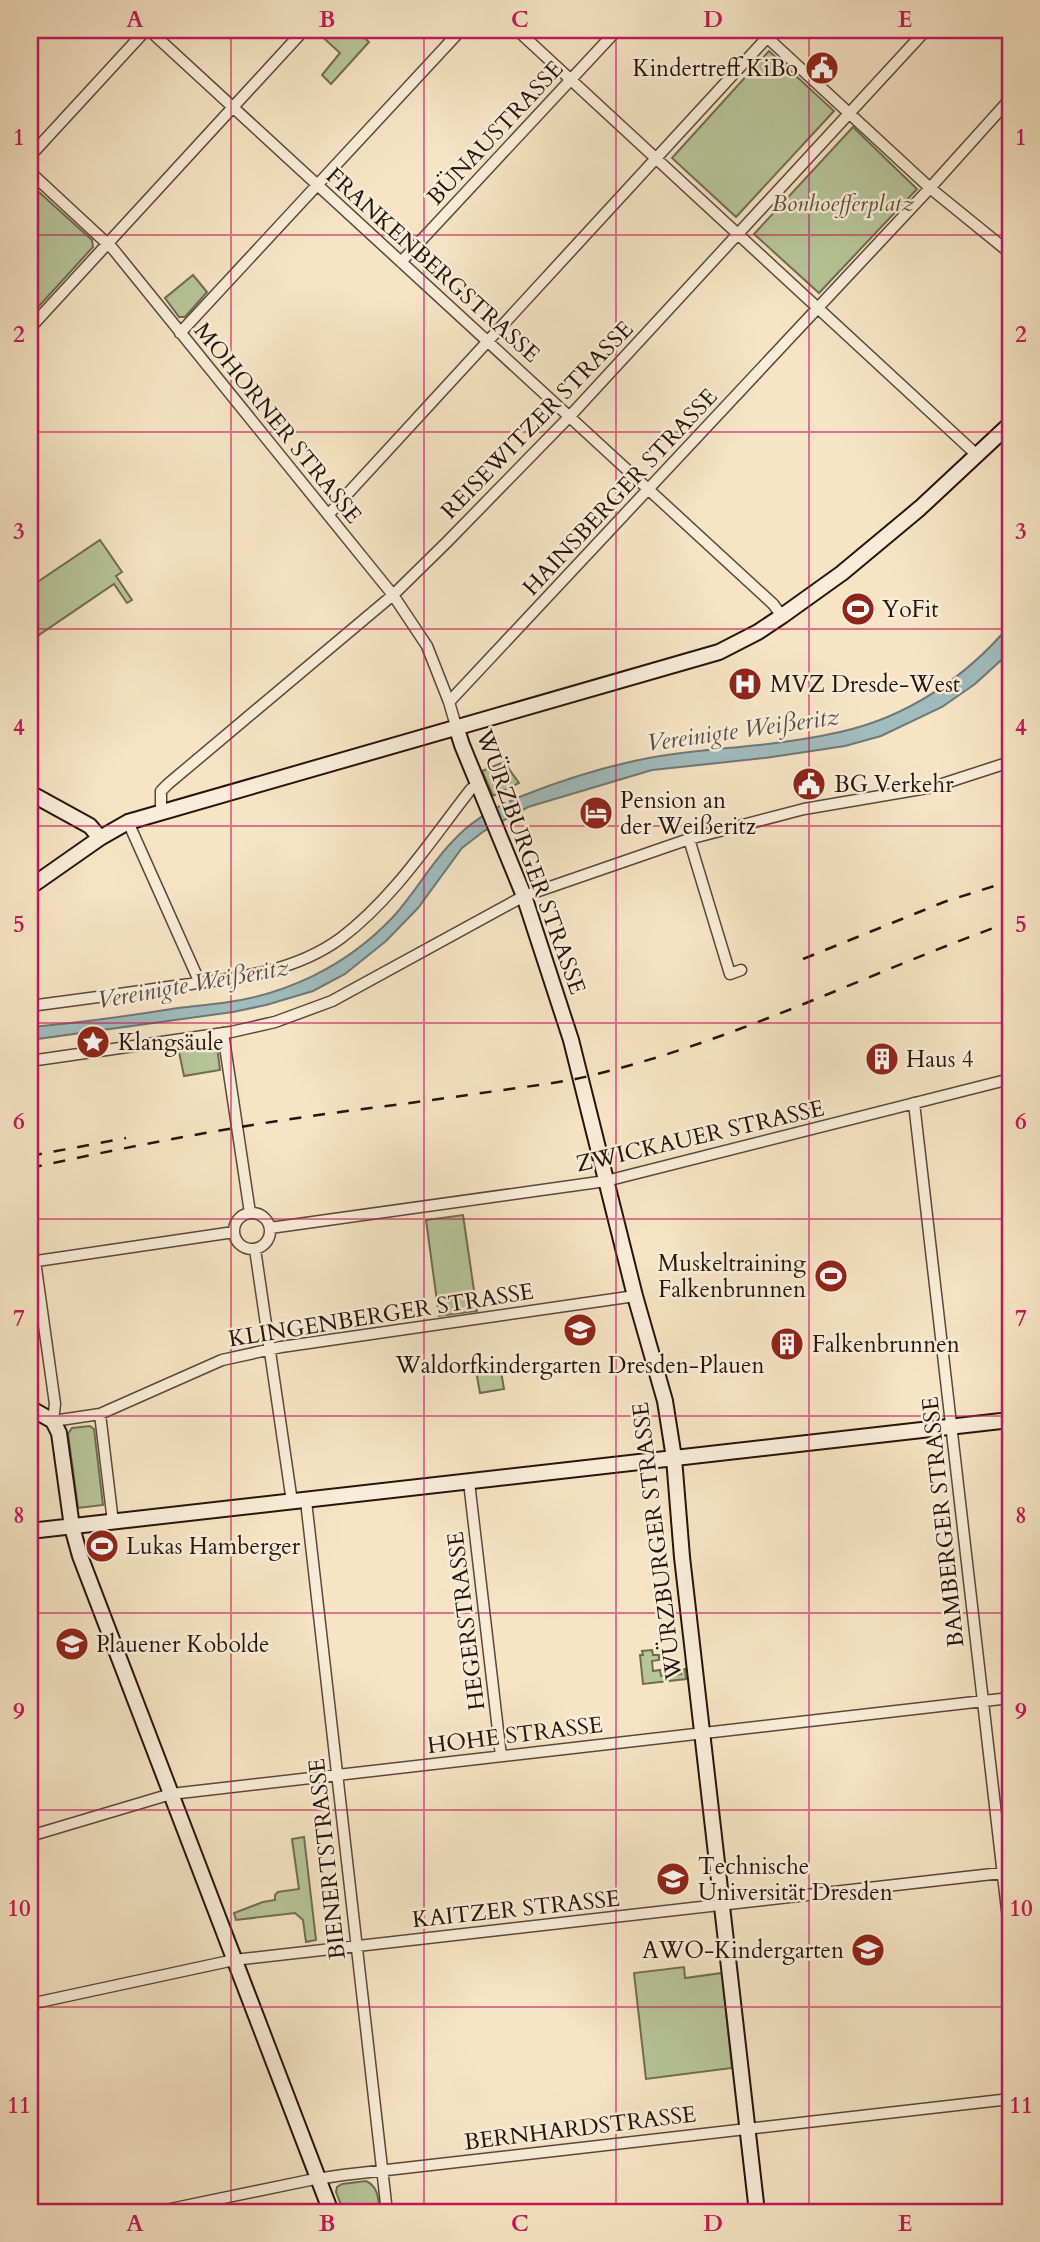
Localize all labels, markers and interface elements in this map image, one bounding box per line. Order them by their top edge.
text: A [126,4,144,35]
text: B [319,4,335,35]
text: C [511,4,529,35]
text: D [703,4,723,35]
text: E [898,4,912,35]
public building icon: Kindertreff KiBo [803,49,841,87]
place label: Kindertreff KiBo [633,53,798,84]
street label: BÜNAUSTRASSE [420,54,570,212]
text: 1 [13,122,25,153]
text: 1 [1015,122,1027,153]
street label: FRANKENBERGSTRASSE [319,161,547,369]
park label: Bonhoefferplatz [772,188,914,219]
street label: REISEWITZER STRASSE [434,314,640,526]
street label: MOHORNER STRASSE [187,316,369,530]
text: 2 [13,319,25,350]
text: 2 [1015,319,1027,350]
street label: HAINSBERGER STRASSE [516,382,724,602]
text: 3 [13,516,25,547]
text: 3 [1015,516,1027,547]
sports icon: YoFit [839,590,877,628]
place label: YoFit [882,594,938,625]
hospital icon: MVZ Dresde-West [726,665,764,703]
place label: MVZ Dresde-West [770,669,960,700]
water label: Vereinigte Weißeritz [645,700,842,760]
text: 4 [13,712,25,743]
text: 4 [1015,712,1027,743]
street label: WÜRZBURGER STRASSE [468,725,593,999]
public building icon: BG Verkehr [790,765,828,803]
place label: BG Verkehr [834,769,954,800]
place label: Pension an der Weißeritz [620,785,756,842]
hotel icon: Pension an der Weißeritz [577,794,615,832]
text: 5 [13,909,25,940]
text: 5 [1015,909,1027,940]
water label: Vereinigte Weißeritz [95,951,292,1017]
place icon: Klangsäule [74,1023,112,1061]
place label: Klangsäule [118,1027,224,1058]
building icon: Haus 4 [863,1040,901,1078]
place label: Haus 4 [906,1044,974,1075]
street label: ZWICKAUER STRASSE [573,1092,827,1180]
text: 6 [13,1106,25,1137]
text: 6 [1015,1106,1027,1137]
place label: Muskeltraining Falkenbrunnen [658,1248,806,1305]
sports icon: Muskeltraining Falkenbrunnen [812,1257,850,1295]
street label: KLINGENBERGER STRASSE [226,1276,536,1354]
text: 7 [13,1303,25,1334]
text: 7 [1015,1303,1027,1334]
school or university icon: Waldorfkindergarten Dresden-Plauen [561,1311,599,1349]
building icon: Falkenbrunnen [768,1325,806,1363]
place label: Falkenbrunnen [812,1329,960,1360]
place label: Waldorfkindergarten Dresden-Plauen [394,1350,765,1381]
street label: BAMBERGER STRASSE [914,1395,972,1649]
street label: WÜRZBURGER STRASSE [625,1400,690,1682]
text: 8 [13,1500,25,1531]
text: 8 [1015,1500,1027,1531]
sports icon: Lukas Hamberger [83,1527,121,1565]
street label: HEGERSTRASSE [440,1530,492,1712]
place label: Lukas Hamberger [126,1531,301,1562]
school or university icon: Plauener Kobolde [53,1625,91,1663]
place label: Plauener Kobolde [96,1629,269,1660]
text: 9 [13,1696,25,1727]
text: 9 [1015,1696,1027,1727]
street label: HOHE STRASSE [425,1709,605,1761]
street label: BIENERTSTRASSE [301,1757,353,1961]
place label: Technische Universität Dresden [698,1851,893,1908]
school or university icon: Technische Universität Dresden [654,1860,692,1898]
street label: KAITZER STRASSE [411,1883,621,1935]
text: 10 [7,1893,31,1924]
text: 10 [1009,1893,1033,1924]
school or university icon: AWO-Kindergarten [849,1931,887,1969]
place label: AWO-Kindergarten [642,1935,844,1966]
text: 11 [7,2090,31,2121]
text: 11 [1009,2090,1033,2121]
street label: BERNHARDSTRASSE [462,2098,698,2158]
text: A [126,2208,144,2239]
text: B [319,2208,335,2239]
text: C [511,2208,529,2239]
text: D [703,2208,723,2239]
text: E [898,2208,912,2239]

